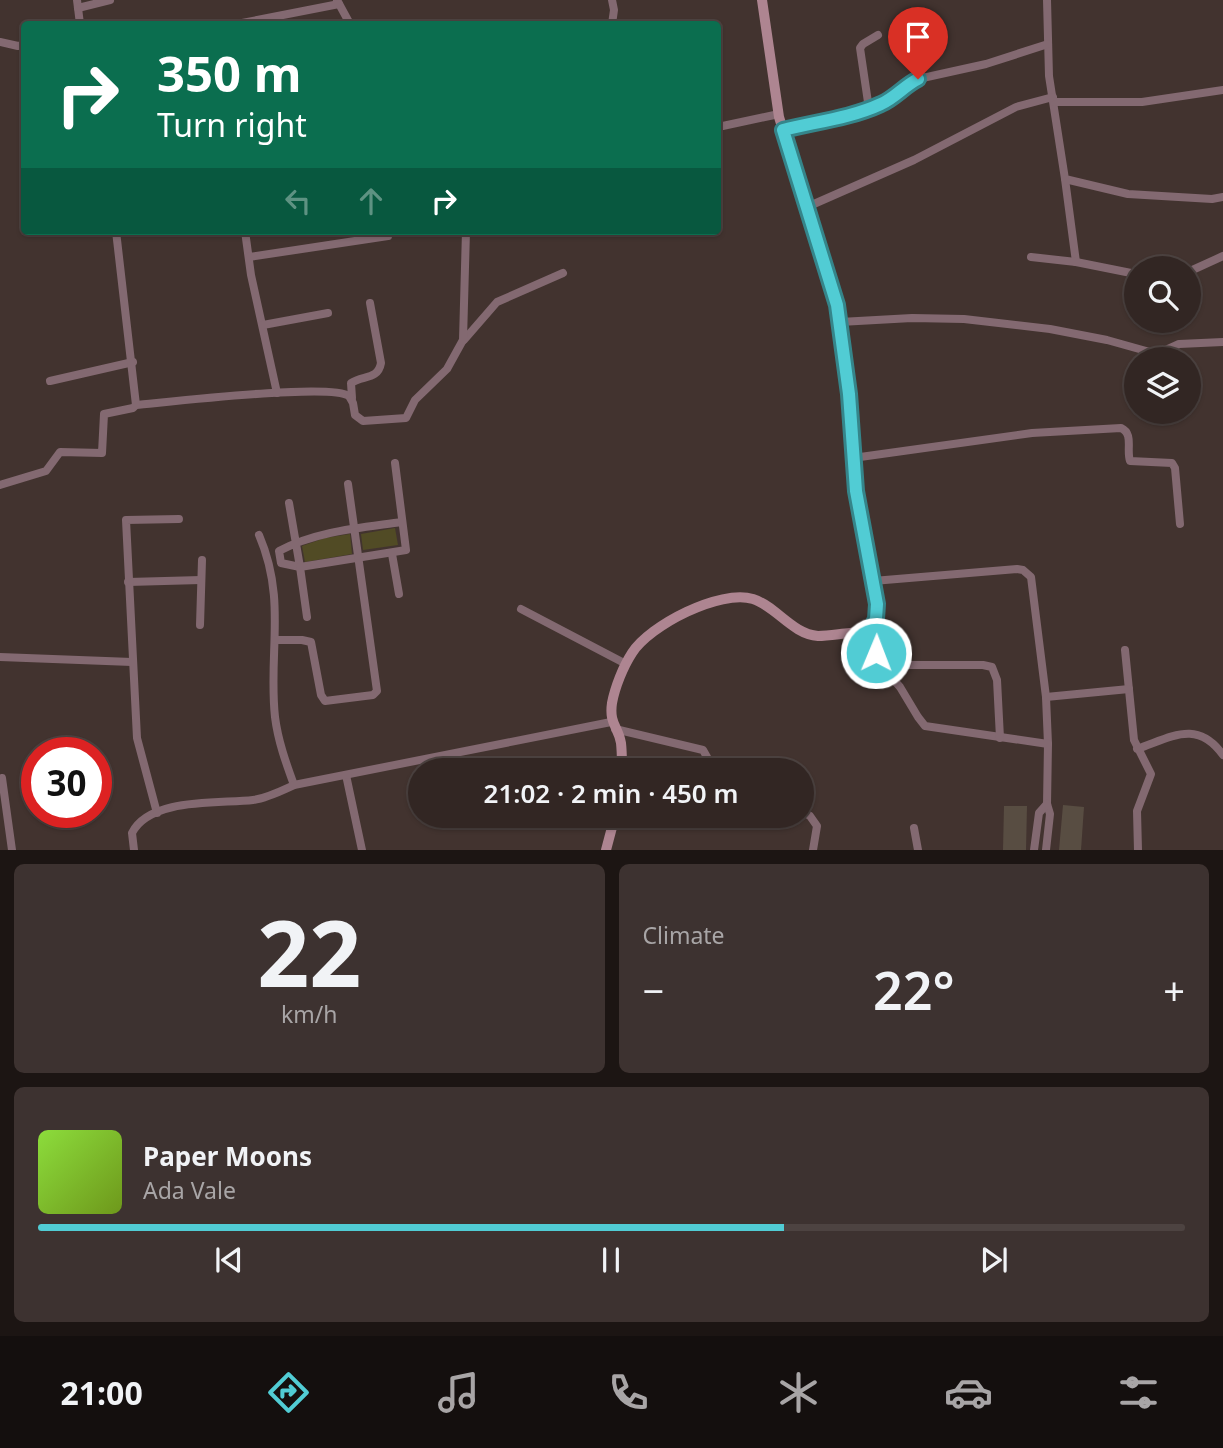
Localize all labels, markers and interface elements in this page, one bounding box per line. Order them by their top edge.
pin [888,7,948,79]
icon: arrive [899,18,937,56]
text: 350 m [157,40,302,106]
icon: right [42,49,133,140]
text: Turn right [157,103,307,146]
icon: left [279,182,317,220]
icon: ahead [352,182,390,220]
icon: right [425,182,463,220]
map controls [1124,256,1201,424]
button: search [1124,256,1201,333]
button: layers [1124,347,1201,424]
position arrow [839,616,913,690]
speed limit sign: 30 [21,737,112,828]
text: 21:02 · 2 min · 450 m [484,775,738,811]
text: 22 [257,890,361,1014]
text: Climate [643,919,725,951]
text: 22° [873,954,955,1025]
text: − [643,964,664,1016]
text: + [1163,964,1185,1016]
text: km/h [281,998,338,1030]
text: Paper Moons [143,1138,312,1174]
text: Ada Vale [143,1174,236,1206]
icon: previous [210,1241,248,1279]
icon: pause [592,1241,630,1279]
icon: next [975,1241,1013,1279]
icon: directions [264,1368,313,1417]
icon: music [434,1368,483,1417]
icon: phone [604,1368,653,1417]
icon: climate [774,1368,823,1417]
icon: car [944,1368,993,1417]
icon: filters [1114,1368,1163,1417]
text: 21:00 [60,1371,143,1414]

